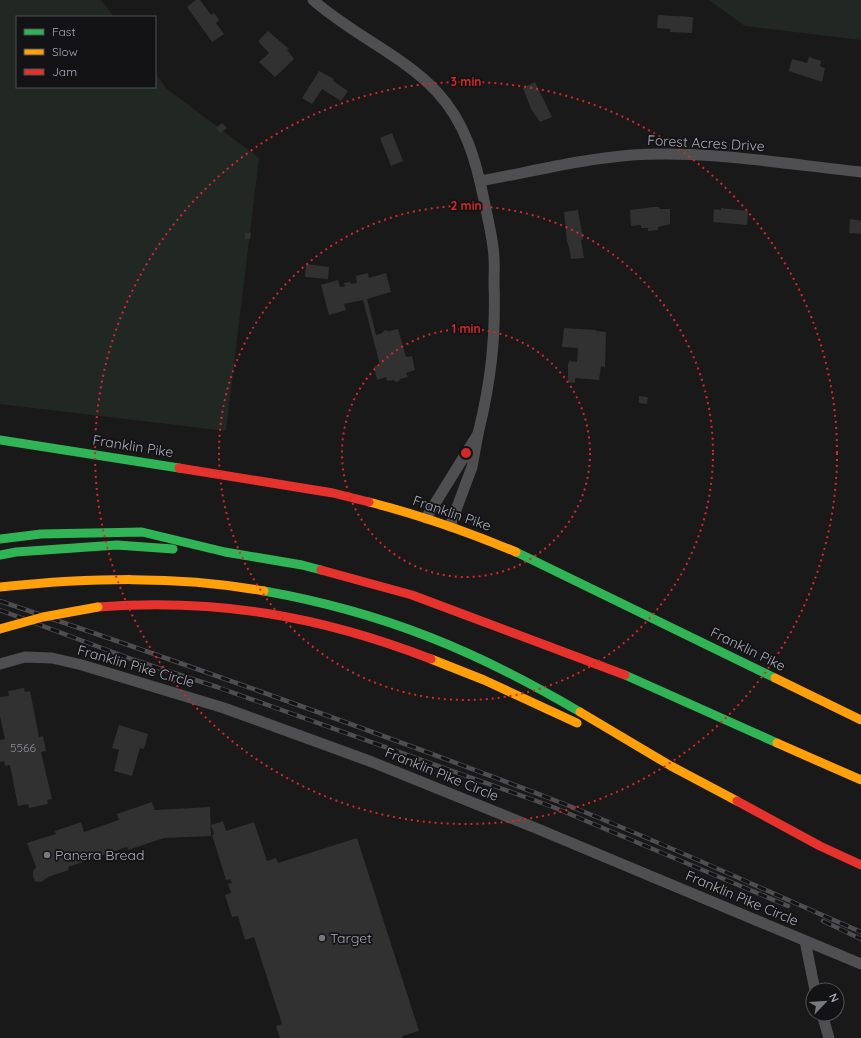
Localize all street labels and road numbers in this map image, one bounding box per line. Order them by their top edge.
street label: Forest Acres Drive [647,131,765,155]
street label: Franklin Pike [91,431,175,461]
street label: Franklin Pike [411,491,494,535]
street label: Franklin Pike [707,623,789,675]
street label: Franklin Pike Circle [75,641,197,691]
street label: Franklin Pike Circle [383,743,501,805]
street label: Franklin Pike Circle [683,866,801,930]

